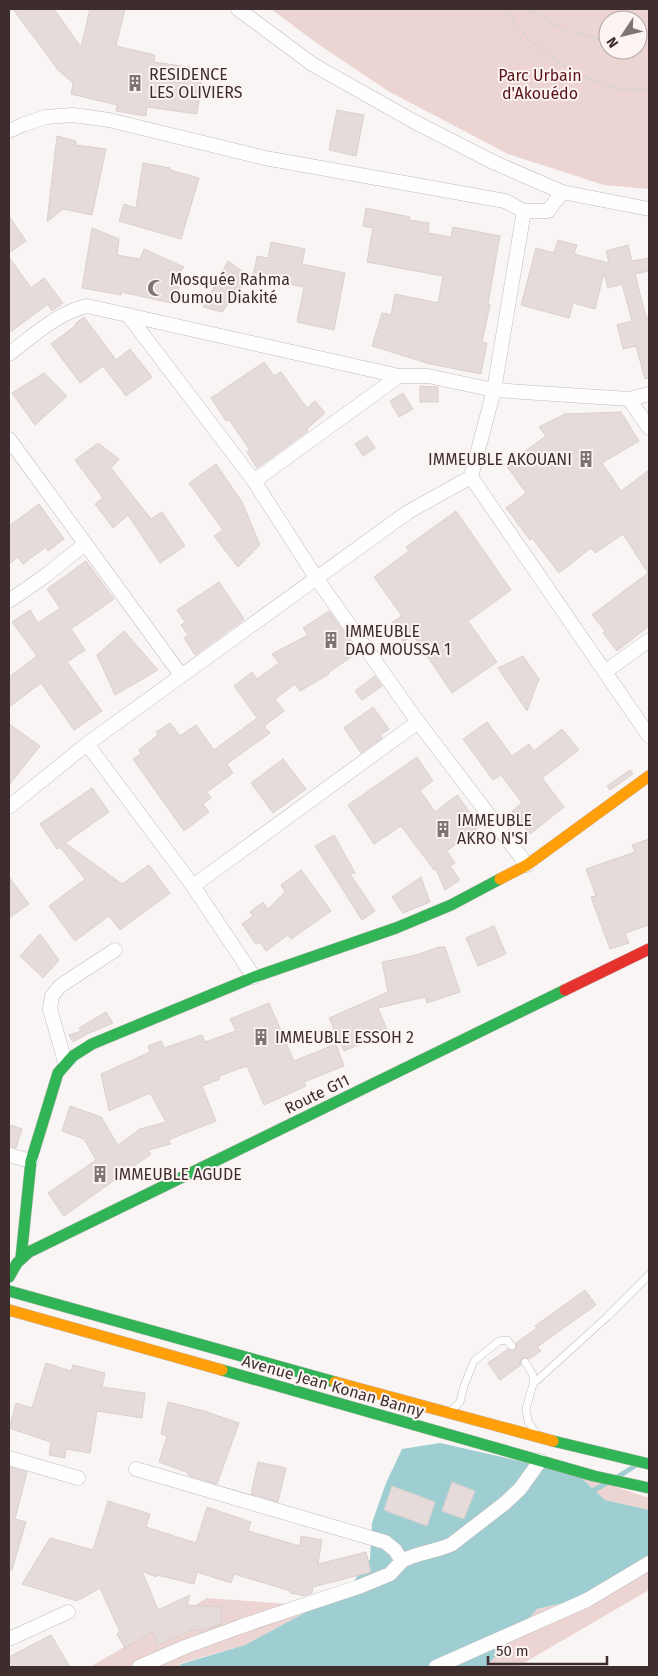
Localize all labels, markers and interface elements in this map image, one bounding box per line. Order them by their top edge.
north arrow [598,10,648,60]
text: N [603,33,622,51]
place label: RESIDENCE LES OLIVIERS [149,65,243,102]
park label: Parc Urbain d'Akouédo [498,66,582,103]
building icon: RESIDENCE LES OLIVIERS [125,73,145,93]
place label: Mosquée Rahma Oumou Diakité [170,270,290,307]
mosque icon: Mosquée Rahma Oumou Diakité [146,278,166,298]
building icon: IMMEUBLE AKOUANI [576,449,596,469]
place label: IMMEUBLE AKOUANI [428,450,572,469]
place label: IMMEUBLE DAO MOUSSA 1 [345,622,451,659]
building icon: IMMEUBLE DAO MOUSSA 1 [321,630,341,650]
place label: IMMEUBLE AKRO N'SI [457,811,532,848]
building icon: IMMEUBLE AKRO N'SI [433,819,453,839]
building icon: IMMEUBLE ESSOH 2 [251,1027,271,1047]
place label: IMMEUBLE ESSOH 2 [275,1028,414,1047]
street label: Route G11 [281,1070,353,1118]
building icon: IMMEUBLE AGUDE [90,1164,110,1184]
place label: IMMEUBLE AGUDE [114,1165,242,1184]
street label: Avenue Jean Konan Banny [240,1351,426,1421]
scale bar [488,1634,607,1666]
text: 50 m [496,1642,529,1660]

